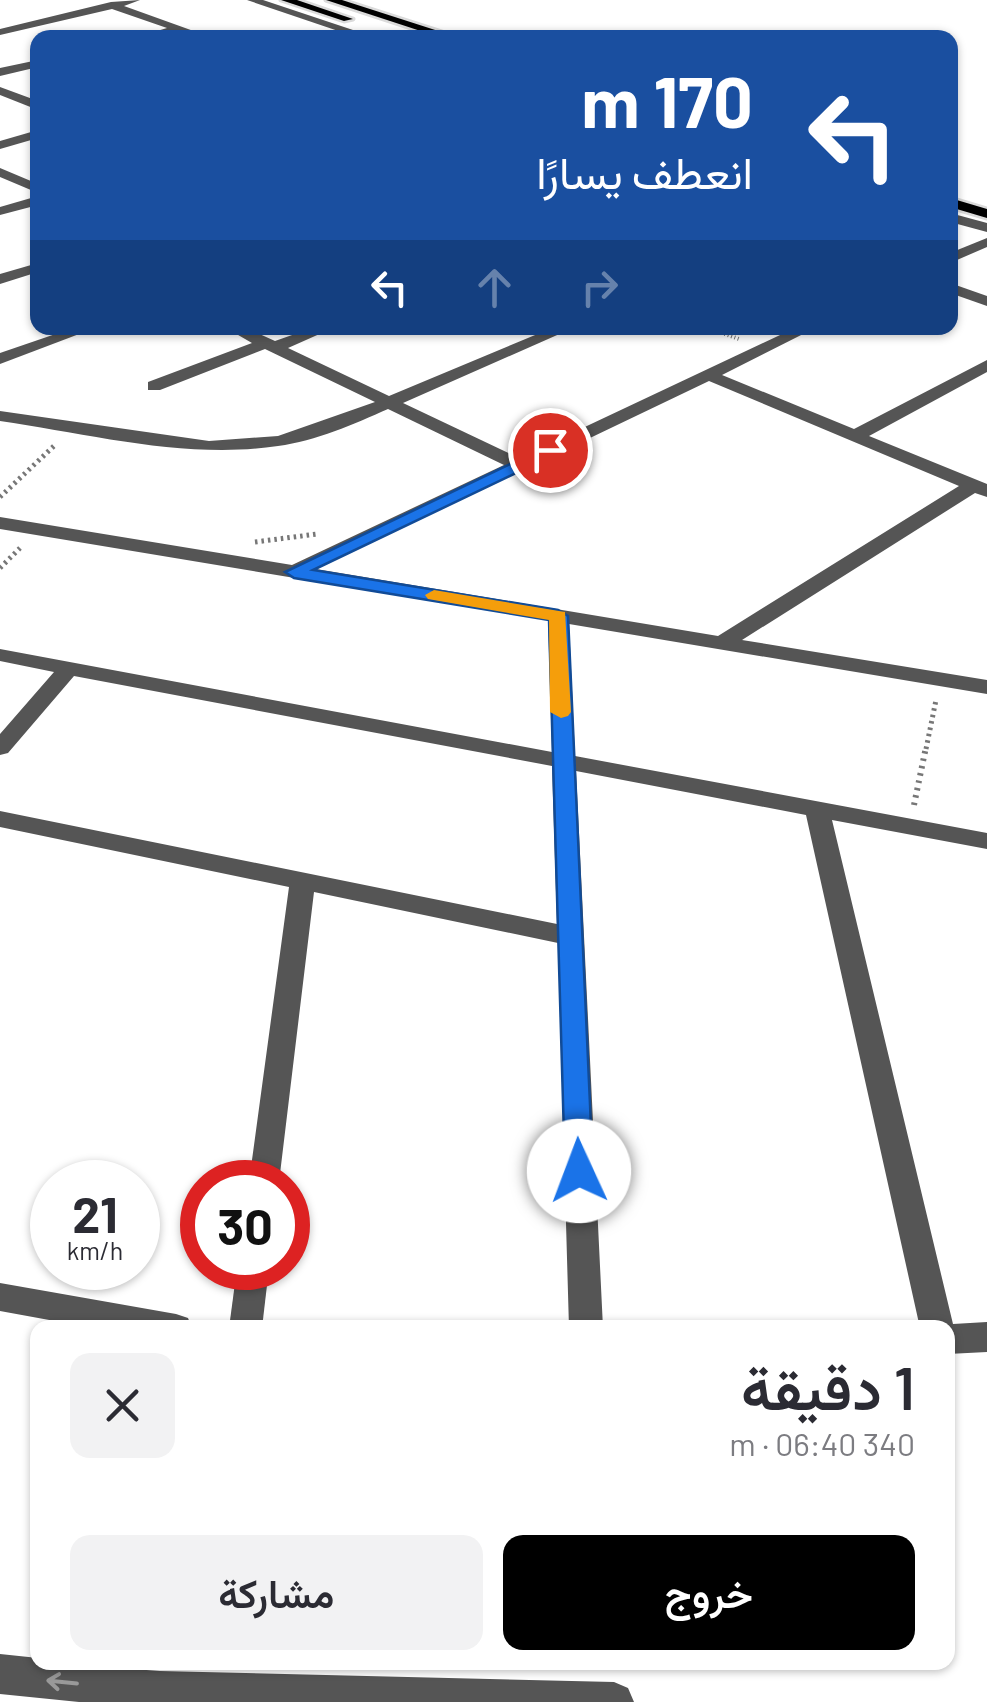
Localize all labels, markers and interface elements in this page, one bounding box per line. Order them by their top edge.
text: 170 m [581,58,753,142]
icon: left [788,70,918,200]
text: انعطف يسارًا [536,144,753,198]
icon: left [362,260,417,315]
icon: ahead [467,260,522,315]
icon: right [572,260,627,315]
pin [508,408,593,493]
icon: arrive [523,423,578,478]
position arrow [527,1119,631,1223]
speed limit sign: 30 [180,1160,310,1290]
text: 21 [72,1183,118,1243]
text: km/h [67,1235,123,1265]
text: 1 دقيقة [741,1350,915,1422]
button: close [70,1353,175,1458]
text: 340 m · 06:40 [729,1424,915,1462]
button: مشاركة [70,1535,483,1650]
button: خروج [503,1535,915,1650]
one-way arrow [46,1672,79,1691]

